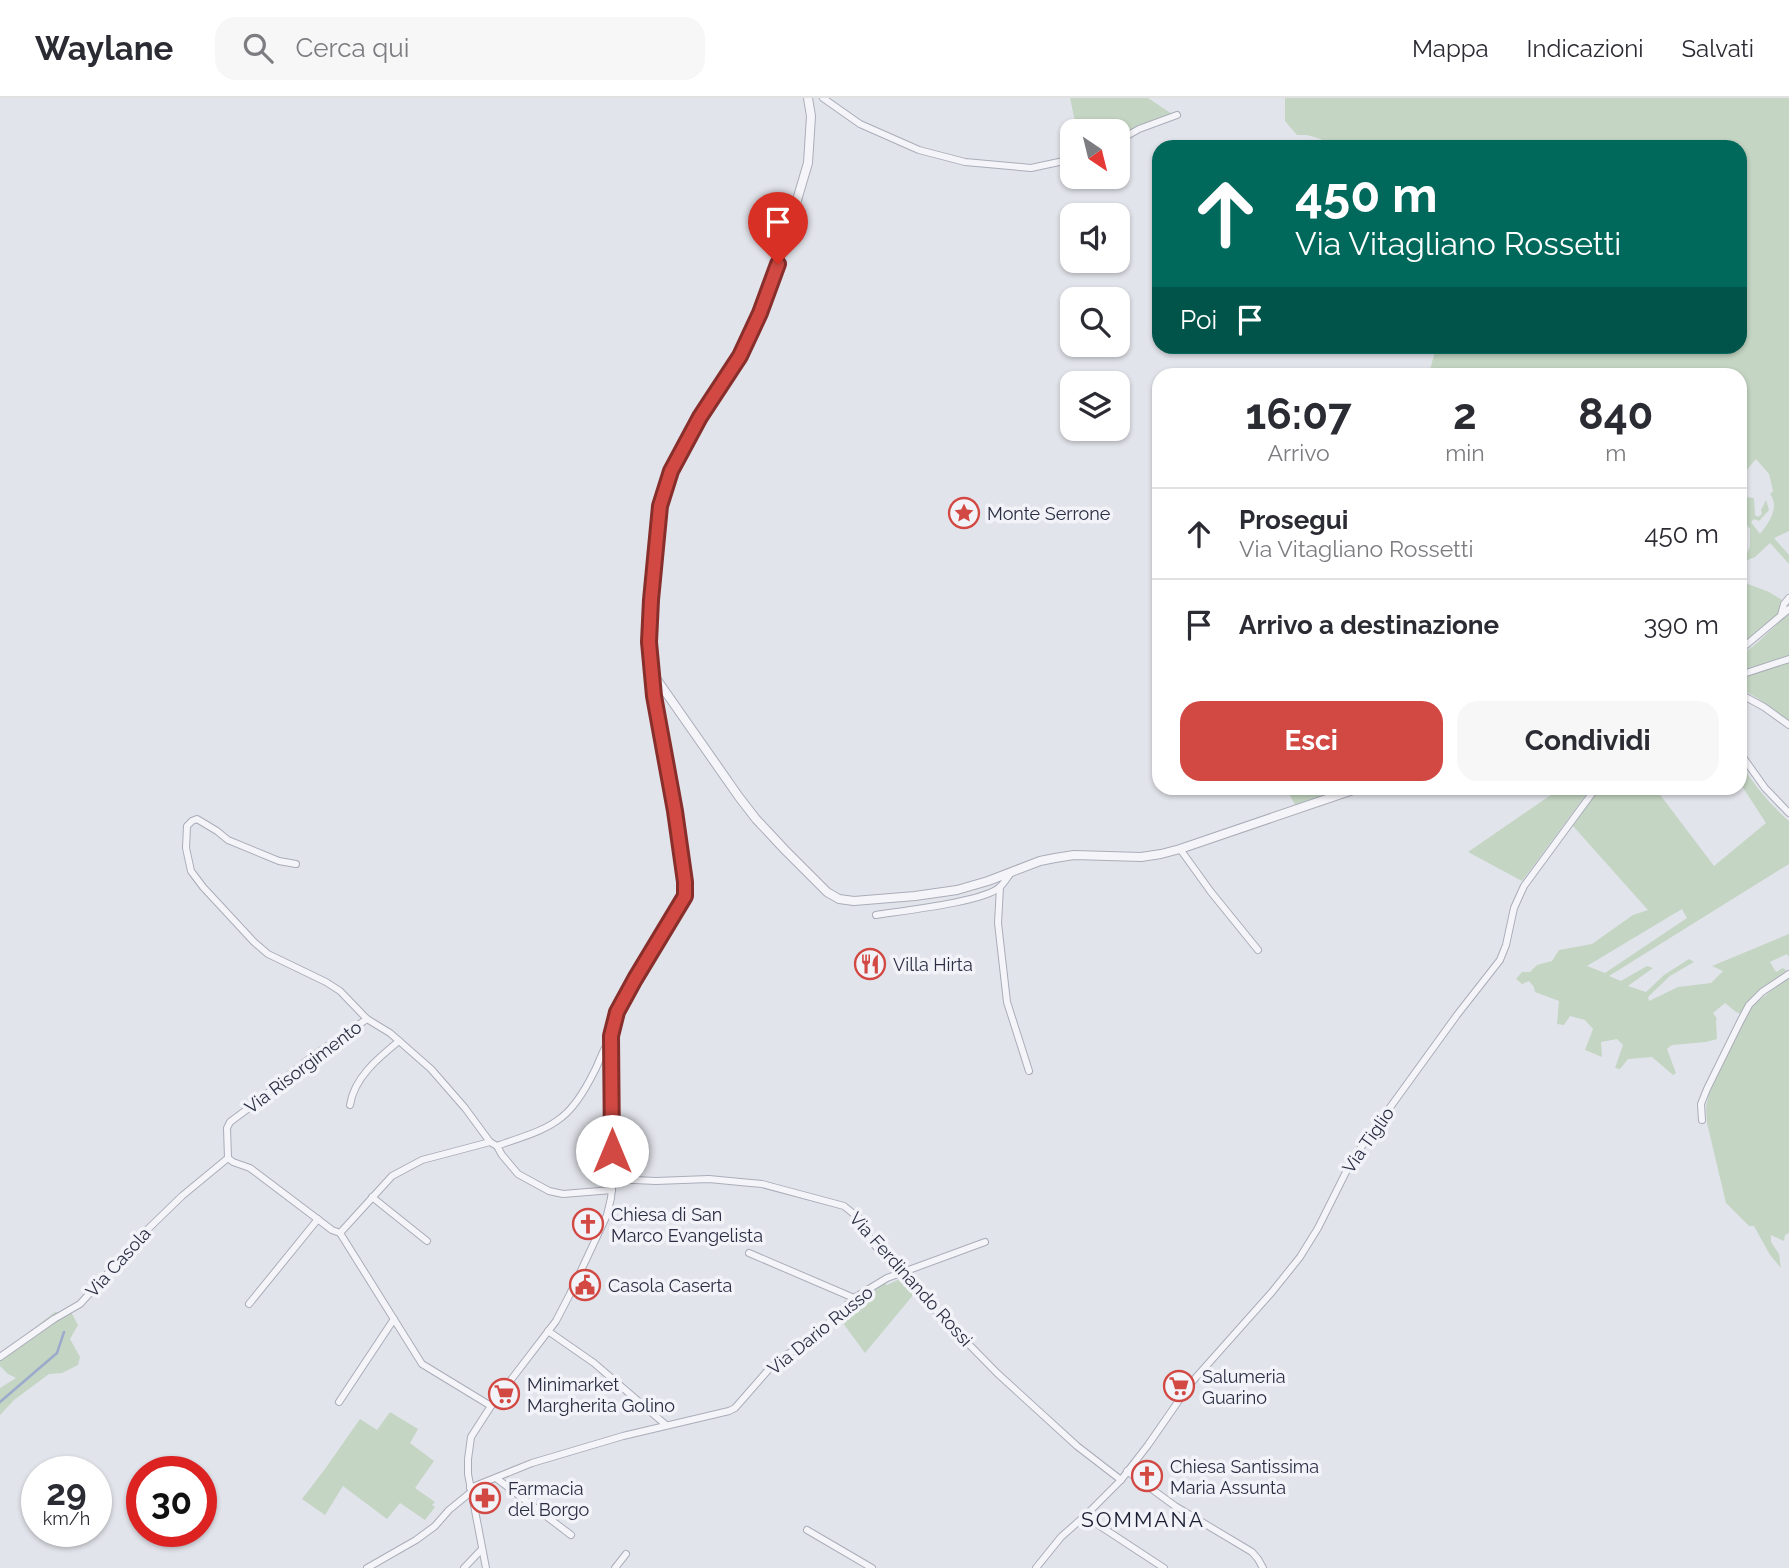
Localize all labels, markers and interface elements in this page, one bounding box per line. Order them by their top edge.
search box [215,17,705,80]
text: Waylane [35,29,173,68]
icon: search [239,29,277,67]
text: Cerca qui [295,33,409,63]
text: Mappa [1412,34,1489,63]
text: Indicazioni [1527,34,1644,63]
text: Salvati [1682,34,1754,63]
north arrow [1060,119,1130,189]
map controls [1060,119,1130,441]
text: 450 m [1295,166,1438,223]
icon: ahead [1180,168,1271,259]
pin [748,192,808,264]
icon: arrive [759,203,797,241]
button: sound [1060,203,1130,273]
text: Via Vitagliano Rossetti [1295,225,1621,262]
button: search [1060,287,1130,357]
icon: arrive [1231,301,1269,339]
text: Poi [1180,305,1217,335]
button: layers [1060,371,1130,441]
text: 16:07 [1246,390,1352,439]
text: 2 [1453,390,1477,439]
text: 840 [1578,390,1653,439]
text: Arrivo [1267,439,1330,466]
text: min [1445,439,1485,466]
text: m [1605,439,1626,466]
place icon: Monte Serrone [947,496,981,530]
place label: Monte Serrone [987,503,1111,524]
text: Prosegui [1239,505,1348,535]
icon: ahead [1180,515,1218,553]
text: 450 m [1644,519,1719,549]
text: Via Vitagliano Rossetti [1239,535,1473,562]
icon: arrive [1180,606,1218,644]
text: Arrivo a destinazione [1239,610,1499,640]
text: 390 m [1643,610,1719,640]
button: Esci [1180,701,1443,781]
button: Condividi [1457,701,1719,781]
restaurant icon: Villa Hirta [853,947,887,981]
place label: Villa Hirta [893,954,973,975]
street label: Via Risorgimento [240,1016,366,1118]
street label: Via Tiglio [1338,1103,1398,1177]
position arrow [575,1114,649,1188]
place label: Chiesa di San Marco Evangelista [611,1204,763,1246]
church icon: Chiesa di San Marco Evangelista [571,1207,605,1241]
street label: Via Ferdinando Rossi [845,1208,977,1350]
street label: Via Casola [81,1223,155,1301]
public building icon: Casola Caserta [568,1268,602,1302]
place label: Casola Caserta [608,1275,732,1296]
street label: Via Dario Russo [763,1281,877,1379]
place label: Salumeria Guarino [1202,1366,1285,1408]
supermarket icon: Salumeria Guarino [1162,1369,1196,1403]
place label: Minimarket Margherita Golino [527,1374,675,1416]
supermarket icon: Minimarket Margherita Golino [487,1377,521,1411]
speed limit sign: 30 [126,1456,217,1547]
place label: Chiesa Santissima Maria Assunta [1170,1456,1319,1498]
church icon: Chiesa Santissima Maria Assunta [1130,1459,1164,1493]
text: 29 [46,1472,87,1513]
place label: Farmacia del Borgo [508,1478,590,1520]
pharmacy icon: Farmacia del Borgo [468,1481,502,1515]
district label: SOMMANA [1081,1507,1205,1532]
text: km/h [43,1508,90,1529]

